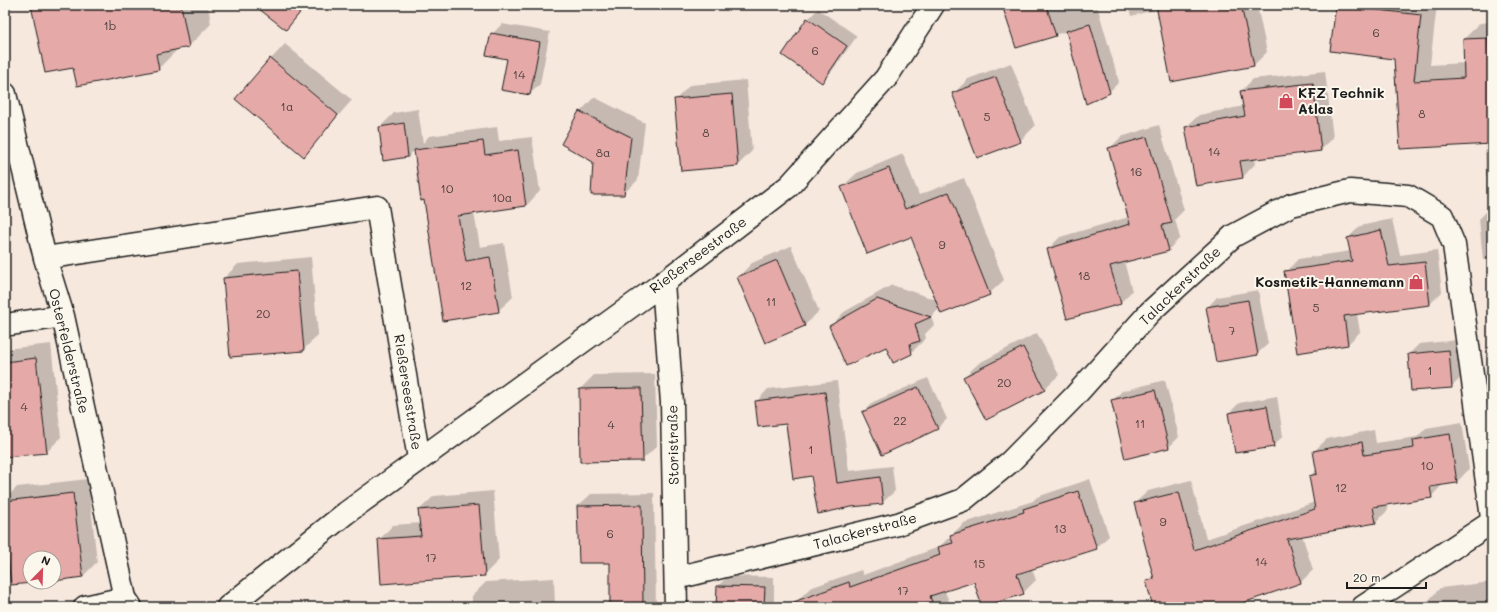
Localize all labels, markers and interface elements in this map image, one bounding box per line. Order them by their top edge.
house number: 1b [103,17,117,33]
house number: 6 [1372,24,1380,40]
house number: 6 [811,42,819,58]
house number: 14 [513,66,525,82]
place label: KFZ Technik Atlas [1298,83,1385,118]
shop icon: KFZ Technik Atlas [1277,92,1295,110]
house number: 1a [281,98,293,114]
house number: 8 [1418,105,1426,121]
house number: 5 [984,108,991,124]
house number: 8 [702,124,710,140]
house number: 14 [1208,143,1220,159]
house number: 8a [596,144,610,160]
house number: 16 [1130,163,1142,179]
house number: 10 [441,180,454,196]
house number: 10a [492,189,512,205]
street label: Rießerseestraße [645,212,750,297]
house number: 9 [938,236,946,252]
street label: Talackerstraße [1135,242,1225,329]
house number: 18 [1078,267,1090,283]
place label: Kosmetik-Hannemann [1255,272,1404,291]
shop icon: Kosmetik-Hannemann [1407,273,1425,291]
house number: 12 [460,277,472,293]
street label: Osterfelderstraße [45,286,94,415]
house number: 11 [766,293,776,309]
house number: 5 [1313,299,1320,315]
house number: 20 [256,305,271,321]
house number: 7 [1229,322,1236,338]
street label: Rießerseestraße [390,333,427,451]
house number: 1 [1427,362,1433,378]
house number: 20 [997,374,1012,390]
house number: 4 [20,398,28,414]
street label: Storistraße [662,405,683,485]
house number: 22 [893,412,907,428]
house number: 11 [1135,415,1145,431]
house number: 4 [607,416,615,432]
house number: 1 [808,441,814,457]
house number: 10 [1421,457,1434,473]
house number: 12 [1335,479,1347,495]
street label: Talackerstraße [811,508,919,553]
house number: 9 [1159,513,1167,529]
house number: 13 [1054,520,1066,536]
house number: 6 [606,525,614,541]
house number: 17 [425,549,437,565]
north arrow [22,550,62,590]
text: N [39,552,53,569]
house number: 14 [1255,553,1267,569]
house number: 15 [973,555,985,571]
scale bar [1347,564,1426,590]
text: 20 m [1353,569,1381,585]
house number: 17 [897,582,909,598]

